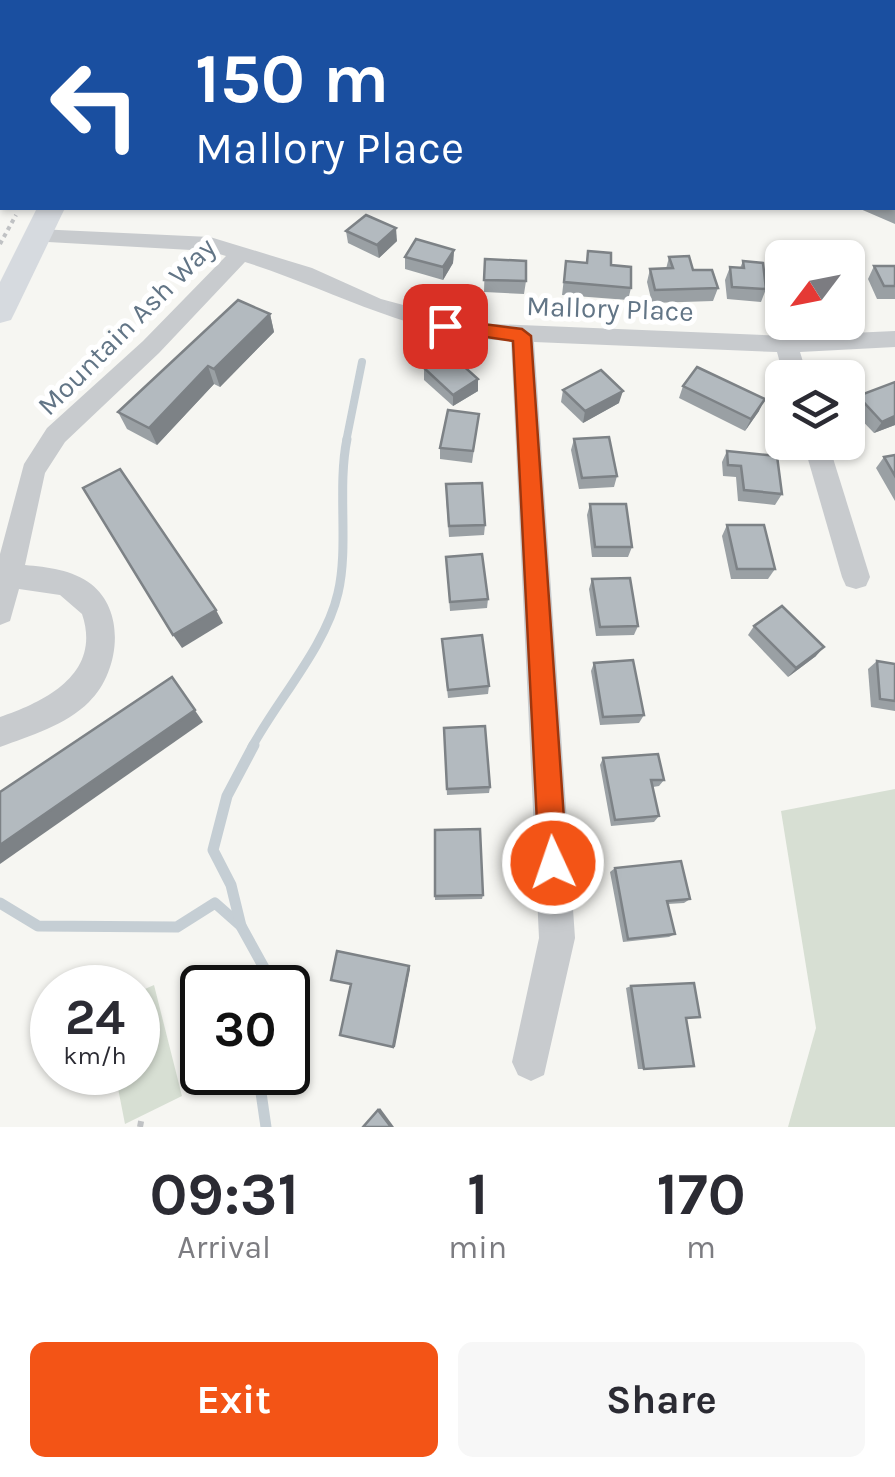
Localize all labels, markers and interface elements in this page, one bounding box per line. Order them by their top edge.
text: 150 m [195,38,389,120]
icon: left [30,40,160,170]
text: Mallory Place [195,122,464,174]
street label: Mountain Ash Way [31,231,222,422]
north arrow [765,240,865,340]
map controls [765,240,865,460]
pin [403,284,488,369]
street label: Mallory Place [526,289,694,328]
icon: arrive [418,299,473,354]
button: layers [765,360,865,460]
position arrow [501,811,605,915]
speed limit sign: 30 [180,965,310,1095]
text: 24 [65,988,125,1047]
text: km/h [63,1041,127,1070]
text: 09:31 [149,1159,299,1229]
text: 1 [467,1159,488,1229]
text: 170 [656,1159,746,1229]
text: Arrival [177,1229,271,1266]
text: min [448,1229,507,1266]
text: m [686,1229,716,1266]
button: Exit [30,1342,438,1457]
button: Share [458,1342,865,1457]

